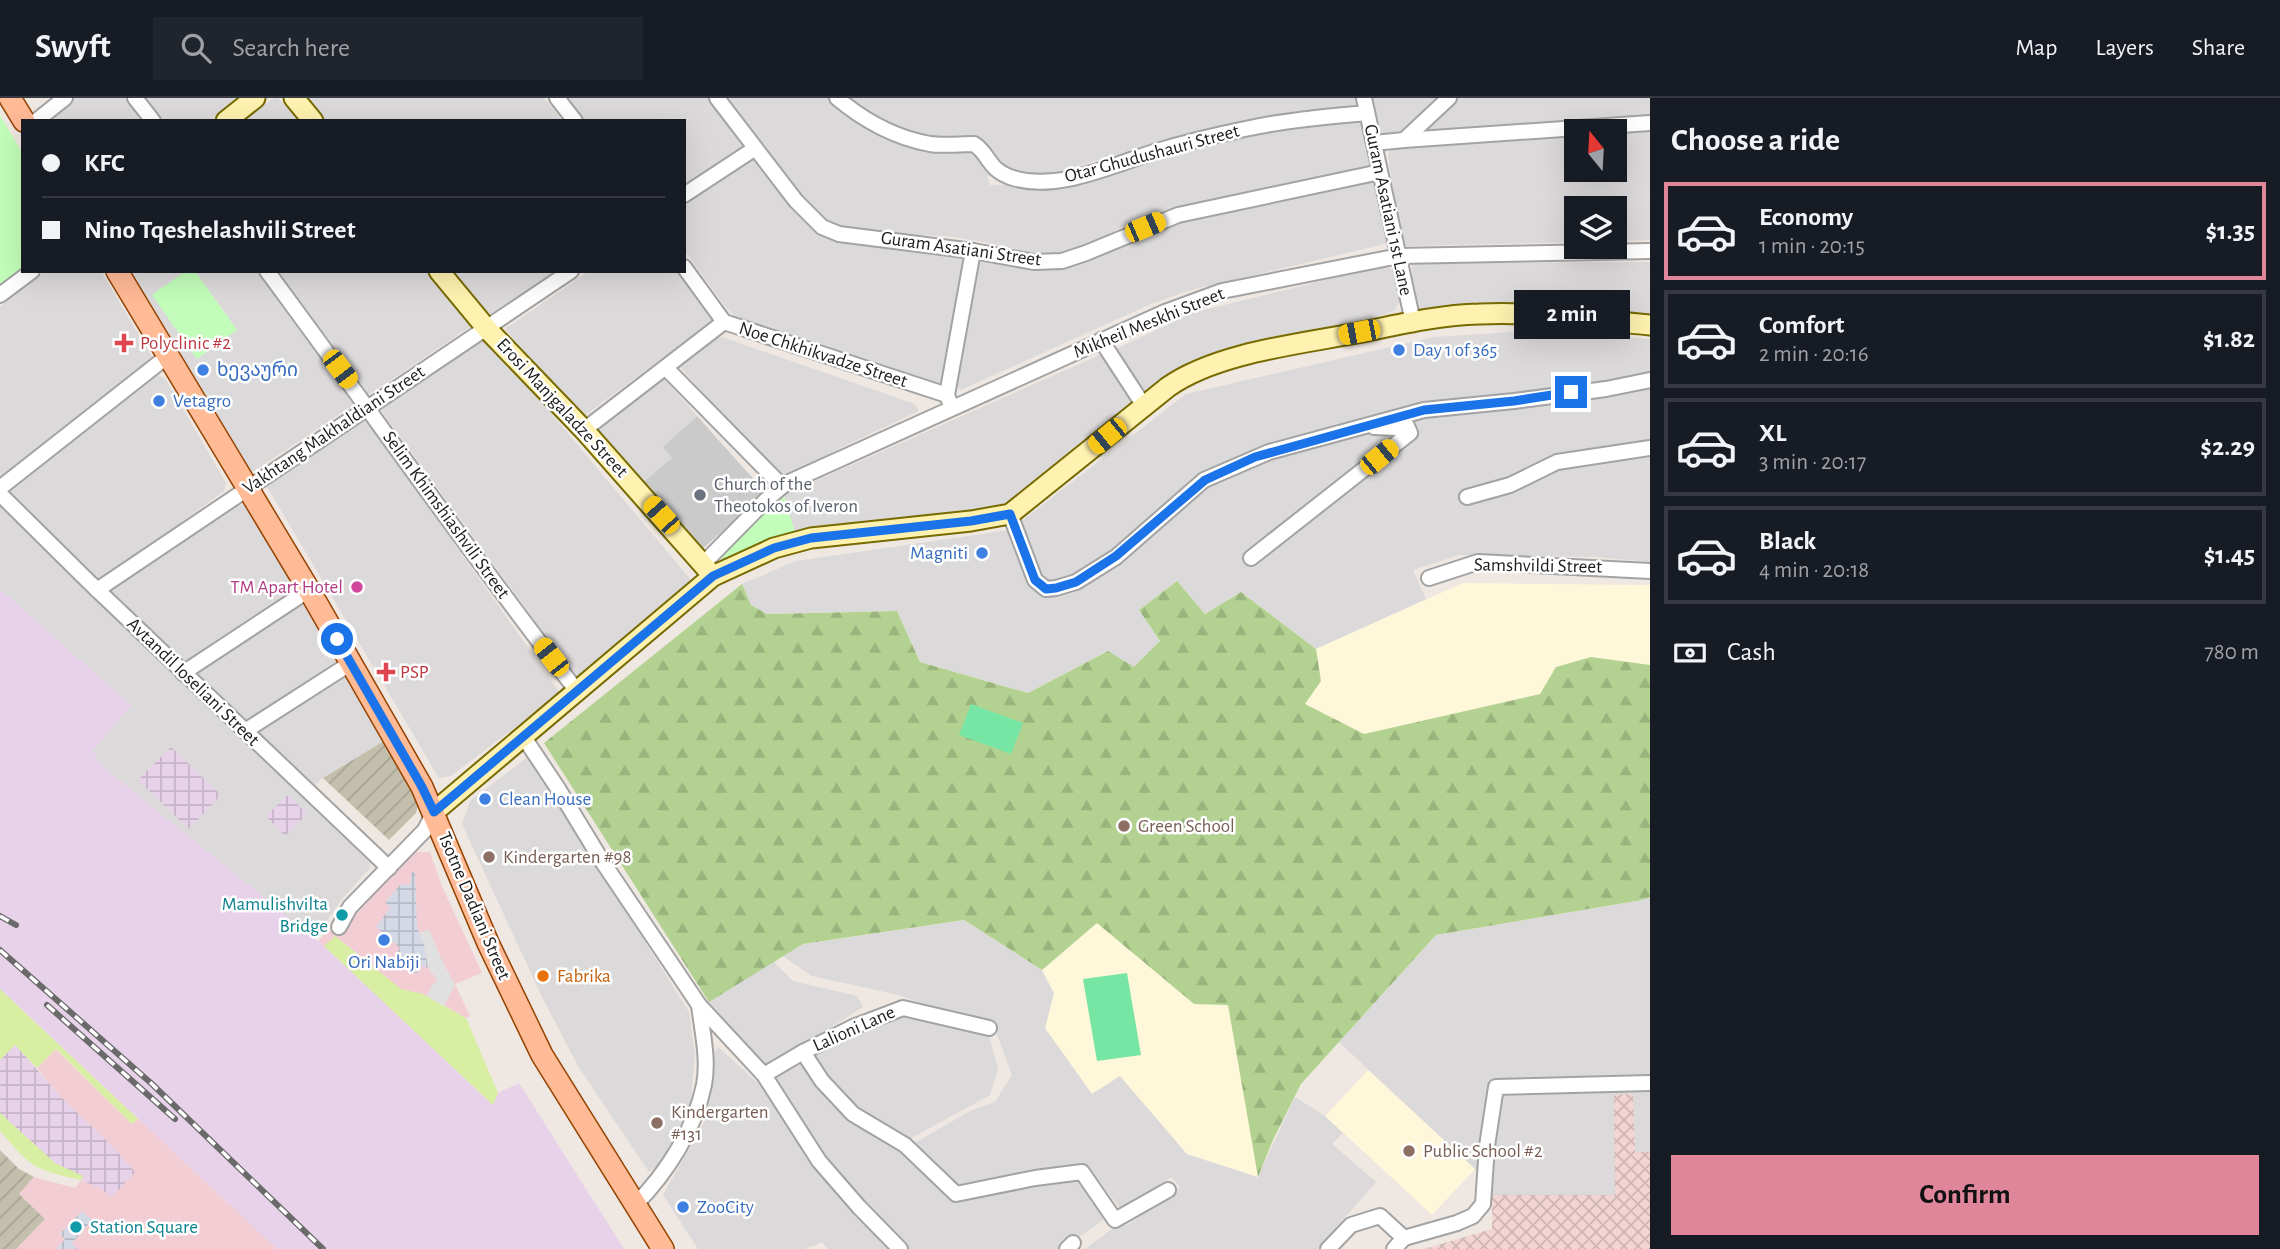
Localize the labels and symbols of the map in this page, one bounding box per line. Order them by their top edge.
north arrow [1564,119,1628,182]
street label: Otar Ghudushauri Street [1063,122,1241,186]
street label: Guram Asatiani 1st Lane [1361,123,1415,297]
car [1122,209,1169,245]
street label: Guram Asatiani Street [880,228,1042,270]
street label: Mikheil Meskhi Street [1071,284,1227,362]
callout: 2 min [1513,290,1629,340]
car [1337,318,1382,346]
street label: Noe Chkhikvadze Street [736,319,910,391]
marker: Polyclinic #2 [114,333,134,353]
place label: Polyclinic #2 [140,334,231,353]
street label: Erosi Manjgaladze Street [493,335,631,481]
place label: Day 1 of 365 [1413,341,1497,360]
marker: Day 1 of 365 [1391,342,1407,358]
car [319,346,362,392]
place label: ხევაური [217,360,298,381]
marker: ხევაური [195,362,211,378]
street label: Vakhtang Makhaldiani Street [240,362,428,498]
route end [1555,376,1587,408]
place label: Vetagro [173,392,231,411]
marker: Vetagro [151,393,167,409]
car [1085,415,1130,457]
street label: Selim Khimshiashvili Street [379,428,513,602]
car [1357,436,1402,478]
place label: Church of the Theotokos of Iveron [714,475,858,516]
marker: Church of the Theotokos of Iveron [692,487,708,503]
car [640,492,683,538]
place label: Magniti [910,544,968,563]
marker: Magniti [974,545,990,561]
street label: Samshvildi Street [1474,555,1602,577]
place label: TM Apart Hotel [230,578,343,597]
marker: TM Apart Hotel [349,579,365,595]
street label: Avtandil Ioseliani Street [123,614,263,750]
route start [321,623,353,655]
car [530,634,573,680]
place label: PSP [400,663,429,682]
marker: PSP [378,664,394,680]
place label: Clean House [499,790,591,809]
marker: Clean House [477,791,493,807]
place label: Green School [1138,817,1235,836]
marker: Green School [1116,818,1132,834]
street label: Tsotne Dadiani Street [434,829,514,983]
place label: Kindergarten #98 [503,848,632,867]
marker: Kindergarten #98 [481,849,497,865]
place label: Mamulishvilta Bridge [222,895,328,936]
marker: Mamulishvilta Bridge [334,907,350,923]
marker: Ori Nabiji [376,932,392,948]
place label: Ori Nabiji [348,953,420,972]
place label: Fabrika [557,967,611,986]
marker: Fabrika [535,968,551,984]
street label: Lalioni Lane [810,1002,898,1056]
place label: Kindergarten #131 [671,1103,769,1144]
marker: Kindergarten #131 [649,1115,665,1131]
place label: Public School #2 [1423,1142,1543,1161]
marker: Public School #2 [1401,1143,1417,1159]
place label: ZooCity [697,1198,754,1217]
marker: ZooCity [675,1199,691,1215]
place label: Station Square [90,1218,198,1237]
marker: Station Square [68,1219,84,1235]

